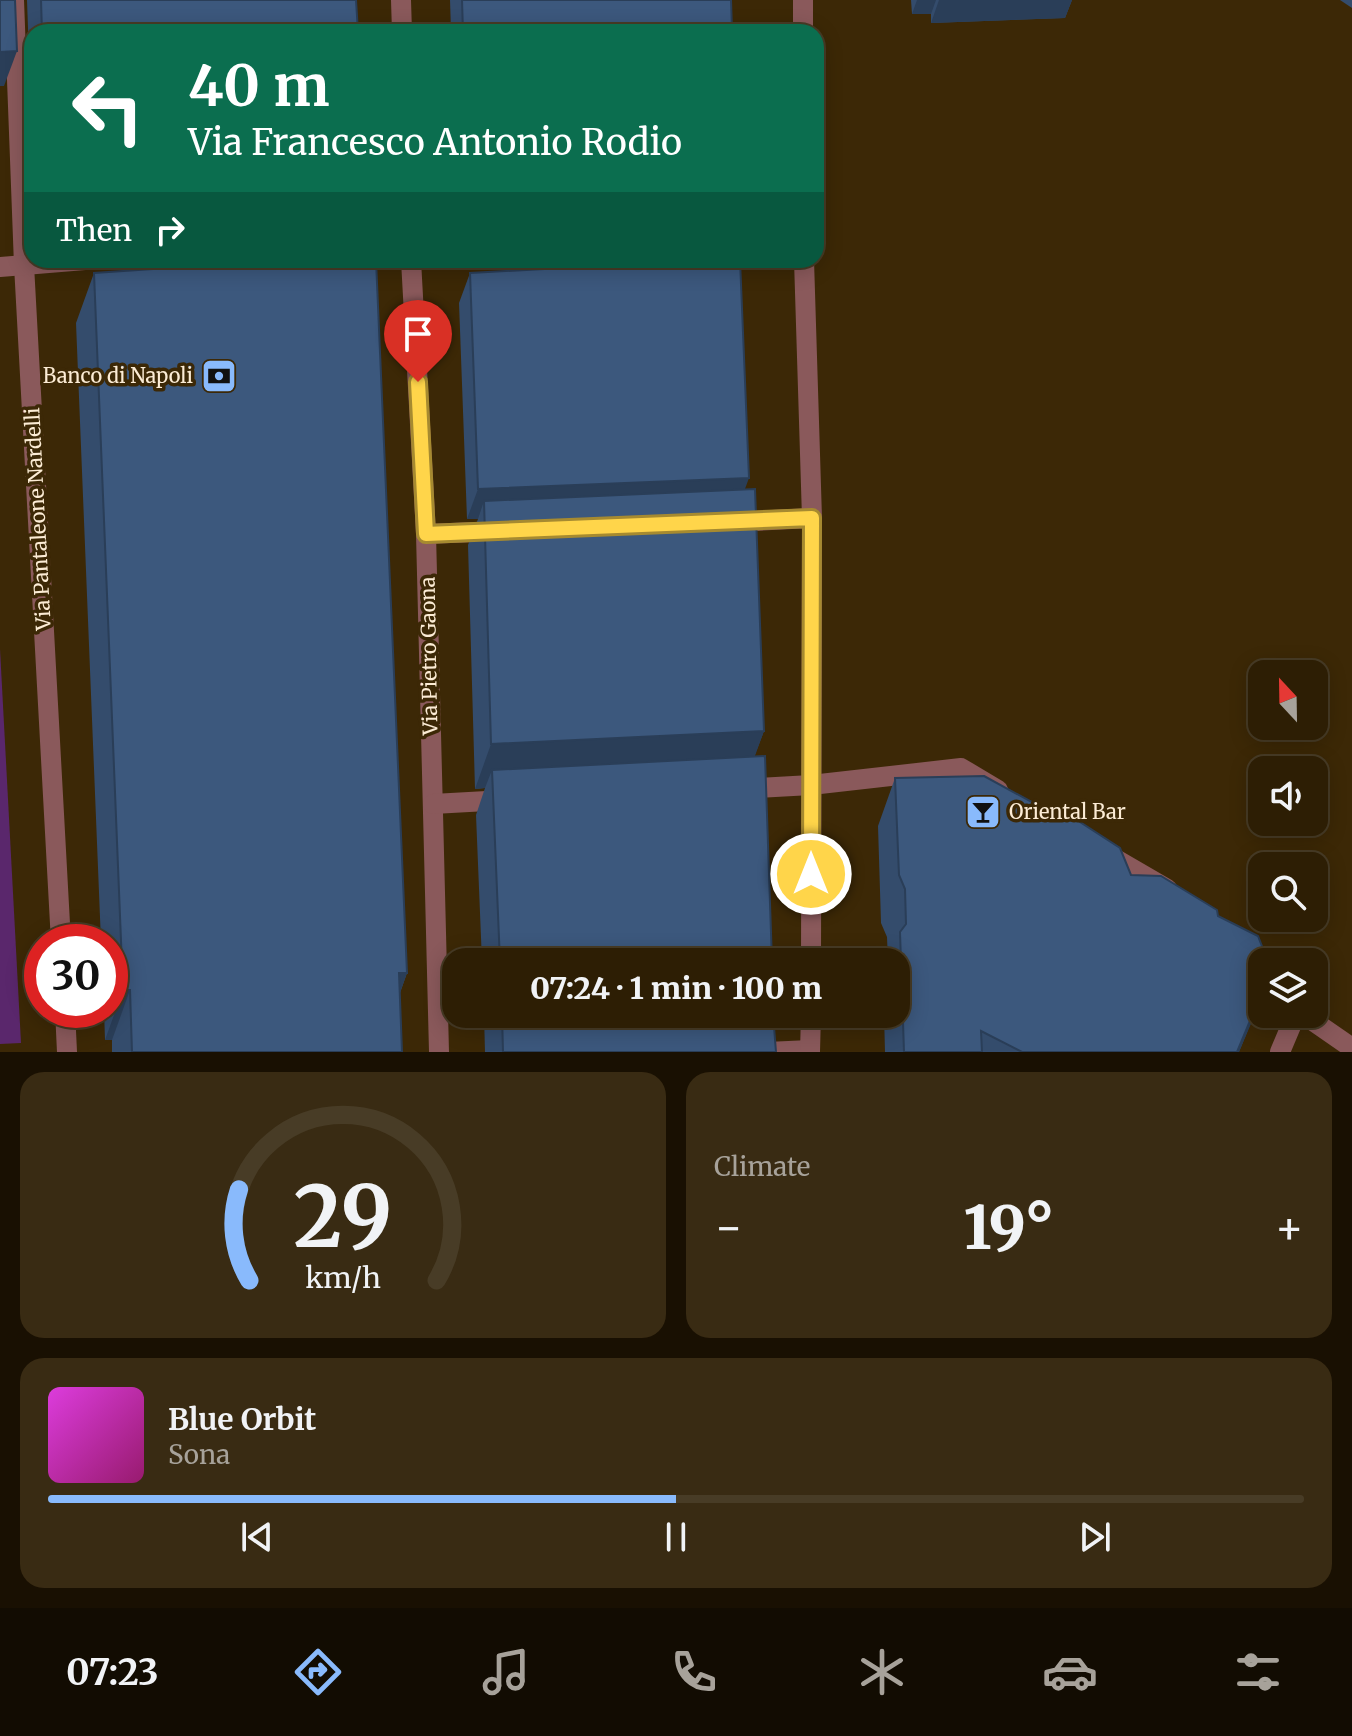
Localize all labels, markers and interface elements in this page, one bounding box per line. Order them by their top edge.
text: 40 m [188,51,330,121]
icon: left [56,56,160,160]
text: Via Francesco Antonio Rodio [188,120,682,165]
icon: right [148,208,192,252]
text: Then [56,211,132,249]
pin [384,300,452,382]
icon: arrive [396,312,440,356]
bank icon: Banco di Napoli [200,357,238,395]
place label: Banco di Napoli [43,363,193,388]
street label: Via Pantaleone Nardelli [19,407,56,632]
street label: Via Pietro Gaona [415,576,442,736]
north arrow [1248,660,1328,740]
map controls [1248,660,1328,1028]
button: sound [1248,756,1328,836]
bar icon: Oriental Bar [964,793,1002,831]
place label: Oriental Bar [1009,799,1126,824]
position arrow [769,832,853,916]
button: search [1248,852,1328,932]
speed limit sign: 30 [24,924,128,1028]
button: layers [1248,948,1328,1028]
text: 07:24 · 1 min · 100 m [530,969,822,1007]
text: Climate [714,1150,810,1183]
text: 29 [294,1165,392,1270]
text: 19° [964,1190,1054,1265]
text: − [714,1200,743,1255]
text: + [1275,1200,1304,1255]
text: km/h [305,1260,381,1296]
text: Blue Orbit [168,1400,316,1438]
text: Sona [168,1438,230,1471]
icon: previous [235,1515,279,1559]
icon: pause [654,1515,698,1559]
icon: next [1073,1515,1117,1559]
icon: directions [290,1644,346,1700]
icon: music [478,1644,534,1700]
icon: phone [666,1644,722,1700]
icon: climate [854,1644,910,1700]
icon: car [1042,1644,1098,1700]
icon: filters [1230,1644,1286,1700]
text: 07:23 [66,1650,159,1695]

